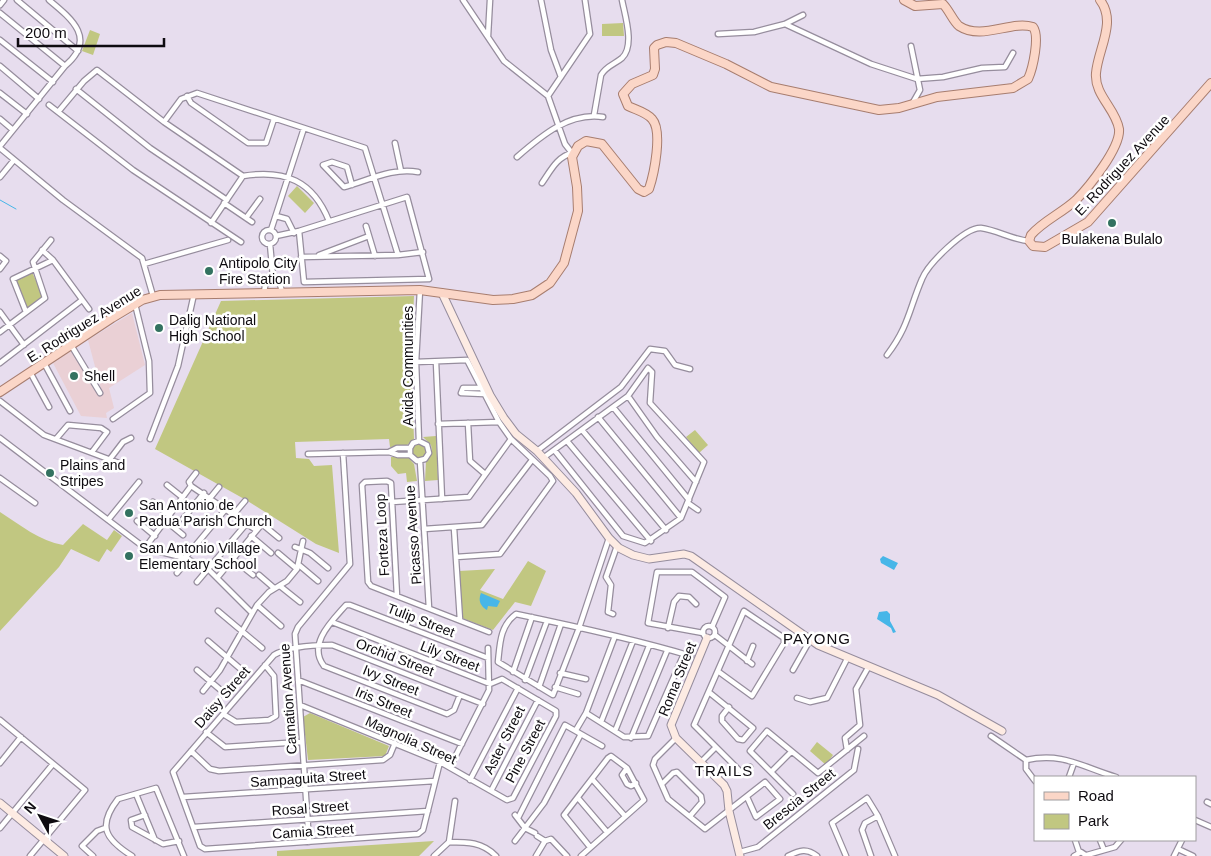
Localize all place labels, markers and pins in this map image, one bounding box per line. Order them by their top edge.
marker: Bulakena Bulalo [1106,217,1118,229]
place label: Bulakena Bulalo [1061,231,1163,247]
place label: Antipolo City Fire Station [219,255,298,287]
marker: Antipolo City Fire Station [203,265,215,277]
place label: Dalig National High School [169,312,256,344]
marker: Dalig National High School [153,322,165,334]
place label: Shell [84,368,115,384]
marker: Shell [68,370,80,382]
place label: Plains and Stripes [60,457,125,489]
marker: Plains and Stripes [44,467,56,479]
place label: San Antonio de Padua Parish Church [139,497,272,529]
marker: San Antonio de Padua Parish Church [123,507,135,519]
place label: San Antonio Village Elementary School [139,540,260,572]
marker: San Antonio Village Elementary School [123,550,135,562]

